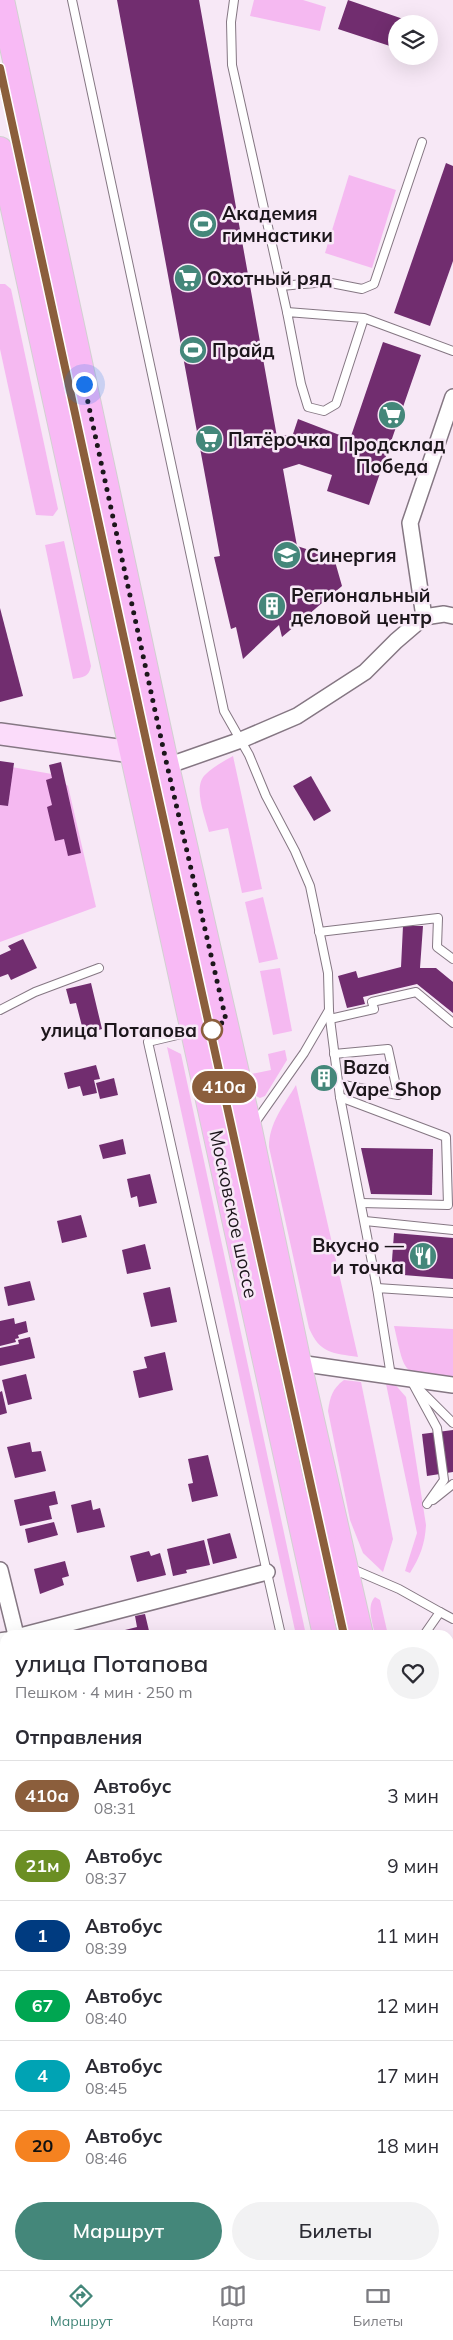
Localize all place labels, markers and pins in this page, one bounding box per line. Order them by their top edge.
place label: Академия гимнастики [222,201,333,247]
sports icon: Академия гимнастики [188,209,218,239]
supermarket icon: Охотный ряд [173,263,203,293]
place label: Охотный ряд [207,266,332,290]
sports icon: Прайд [178,335,208,365]
place label: Прайд [212,338,274,362]
supermarket icon: Продсклад Победа [377,400,407,430]
supermarket icon: Пятёрочка [194,424,224,454]
place label: Пятёрочка [228,427,331,451]
place label: Продсклад Победа [339,432,445,478]
school or university icon: Синергия [272,540,302,570]
place label: Синергия [306,543,397,567]
place label: Региональный деловой центр [291,583,432,629]
building icon: Региональный деловой центр [257,591,287,621]
place label: улица Потапова [41,1018,197,1042]
marker: улица Потапова [201,1019,223,1041]
place label: Baza Vape Shop [342,1055,442,1101]
building icon: Baza Vape Shop [309,1063,339,1093]
place label: Вкусно — и точка [312,1233,405,1279]
restaurant icon: Вкусно — и точка [408,1241,438,1271]

